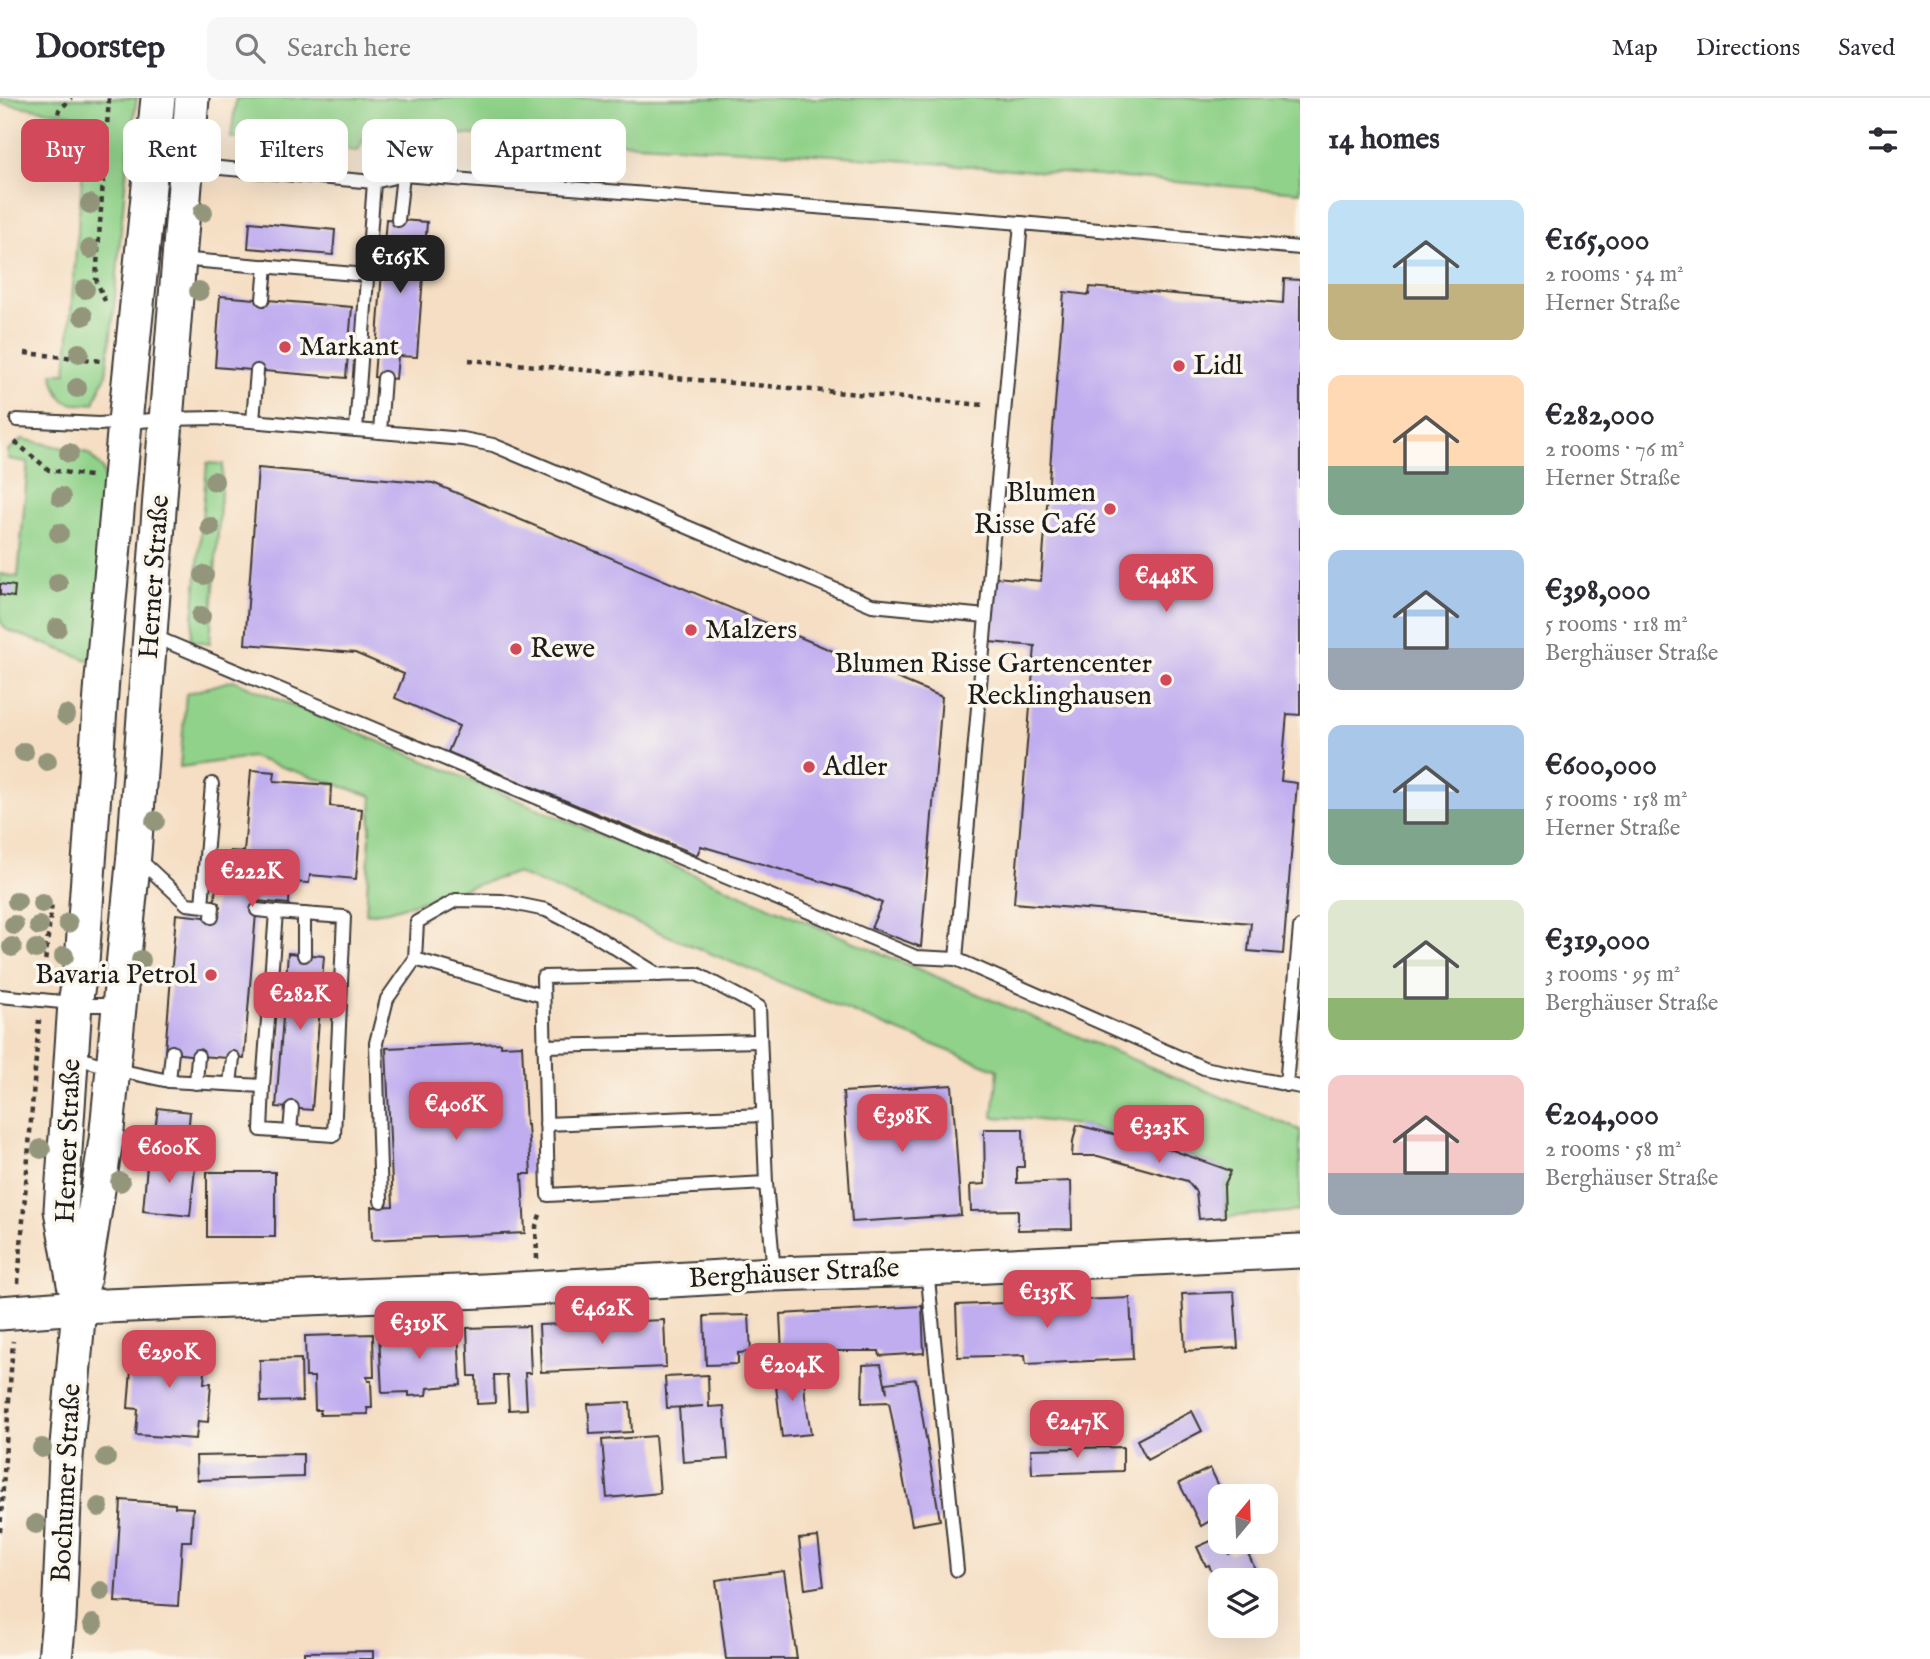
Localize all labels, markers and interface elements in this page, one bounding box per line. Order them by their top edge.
search box [207,17,697,80]
text: Doorstep [35,27,165,69]
icon: search [231,29,269,67]
text: Search here [287,32,411,65]
text: Map [1612,33,1658,64]
text: Directions [1696,33,1800,64]
text: Saved [1838,33,1895,64]
chip: Buy [21,119,109,182]
chip: Rent [123,119,221,182]
chip: Filters [235,119,348,182]
chip: New [362,119,457,182]
chip: Apartment [471,119,626,182]
text: 14 homes [1328,121,1440,159]
icon: filters [1864,121,1902,159]
text: €165,000 [1545,222,1649,260]
icon: home [1384,228,1468,312]
pin: €165K [351,236,449,295]
text: €165K [372,243,428,272]
text: 2 rooms · 54 m² [1545,260,1684,289]
text: Herner Straße [1545,289,1680,318]
place label: Markant [299,330,400,365]
marker: Markant [277,339,293,355]
place label: Lidl [1193,349,1243,384]
marker: Lidl [1171,358,1187,374]
text: €282,000 [1545,397,1655,435]
icon: home [1384,403,1468,487]
text: 2 rooms · 76 m² [1545,435,1685,464]
text: Herner Straße [1545,464,1680,493]
place label: Blumen Risse Café [974,476,1096,543]
street label: Herner Straße [132,494,178,660]
marker: Blumen Risse Café [1102,501,1118,517]
pin: €448K [1117,554,1215,614]
text: €448K [1135,562,1197,591]
text: €398,000 [1545,572,1651,610]
icon: home [1384,578,1468,662]
text: 5 rooms · 118 m² [1545,610,1688,639]
place label: Malzers [705,613,797,648]
marker: Malzers [683,622,699,638]
place label: Rewe [530,632,595,667]
text: Berghäuser Straße [1545,639,1718,668]
marker: Rewe [508,641,524,657]
place label: Blumen Risse Gartencenter Recklinghausen [834,647,1152,714]
marker: Blumen Risse Gartencenter Recklinghausen [1158,672,1174,688]
text: €600,000 [1545,747,1657,785]
place label: Adler [822,750,888,785]
icon: home [1384,753,1468,837]
marker: Adler [801,759,817,775]
text: 5 rooms · 158 m² [1545,785,1688,814]
text: Herner Straße [1545,814,1680,843]
pin: €222K [203,850,301,909]
text: €222K [221,857,283,886]
text: €319,000 [1545,922,1650,960]
icon: home [1384,928,1468,1012]
place label: Bavaria Petrol [35,958,197,993]
text: 3 rooms · 95 m² [1545,960,1680,989]
marker: Bavaria Petrol [203,967,219,983]
pin: €282K [251,972,349,1032]
text: €282K [270,980,330,1009]
text: Berghäuser Straße [1545,989,1718,1018]
street label: Herner Straße [49,1058,89,1224]
pin: €406K [407,1082,505,1142]
text: €406K [425,1090,487,1119]
pin: €398K [853,1094,951,1154]
text: €204,000 [1545,1097,1659,1135]
text: €398K [873,1102,931,1131]
icon: home [1384,1103,1468,1187]
pin: €323K [1110,1105,1208,1165]
text: €323K [1130,1113,1188,1142]
pin: €600K [120,1126,218,1185]
text: €600K [138,1133,200,1162]
text: 2 rooms · 58 m² [1545,1135,1682,1164]
text: Berghäuser Straße [1545,1164,1718,1193]
street label: Berghäuser Straße [688,1251,900,1297]
pin: €135K [998,1270,1096,1330]
text: €135K [1019,1278,1075,1307]
pin: €462K [553,1286,651,1346]
text: €462K [571,1294,633,1323]
pin: €319K [370,1302,468,1361]
text: €319K [390,1309,448,1338]
pin: €290K [120,1330,218,1390]
text: €290K [138,1338,200,1367]
pin: €204K [743,1344,841,1403]
text: €204K [760,1351,824,1380]
street label: Bochumer Straße [44,1382,90,1583]
pin: €247K [1028,1400,1126,1460]
text: €247K [1046,1408,1108,1437]
north arrow [1208,1484,1278,1554]
map controls [1208,1484,1278,1638]
button: layers [1208,1568,1278,1638]

